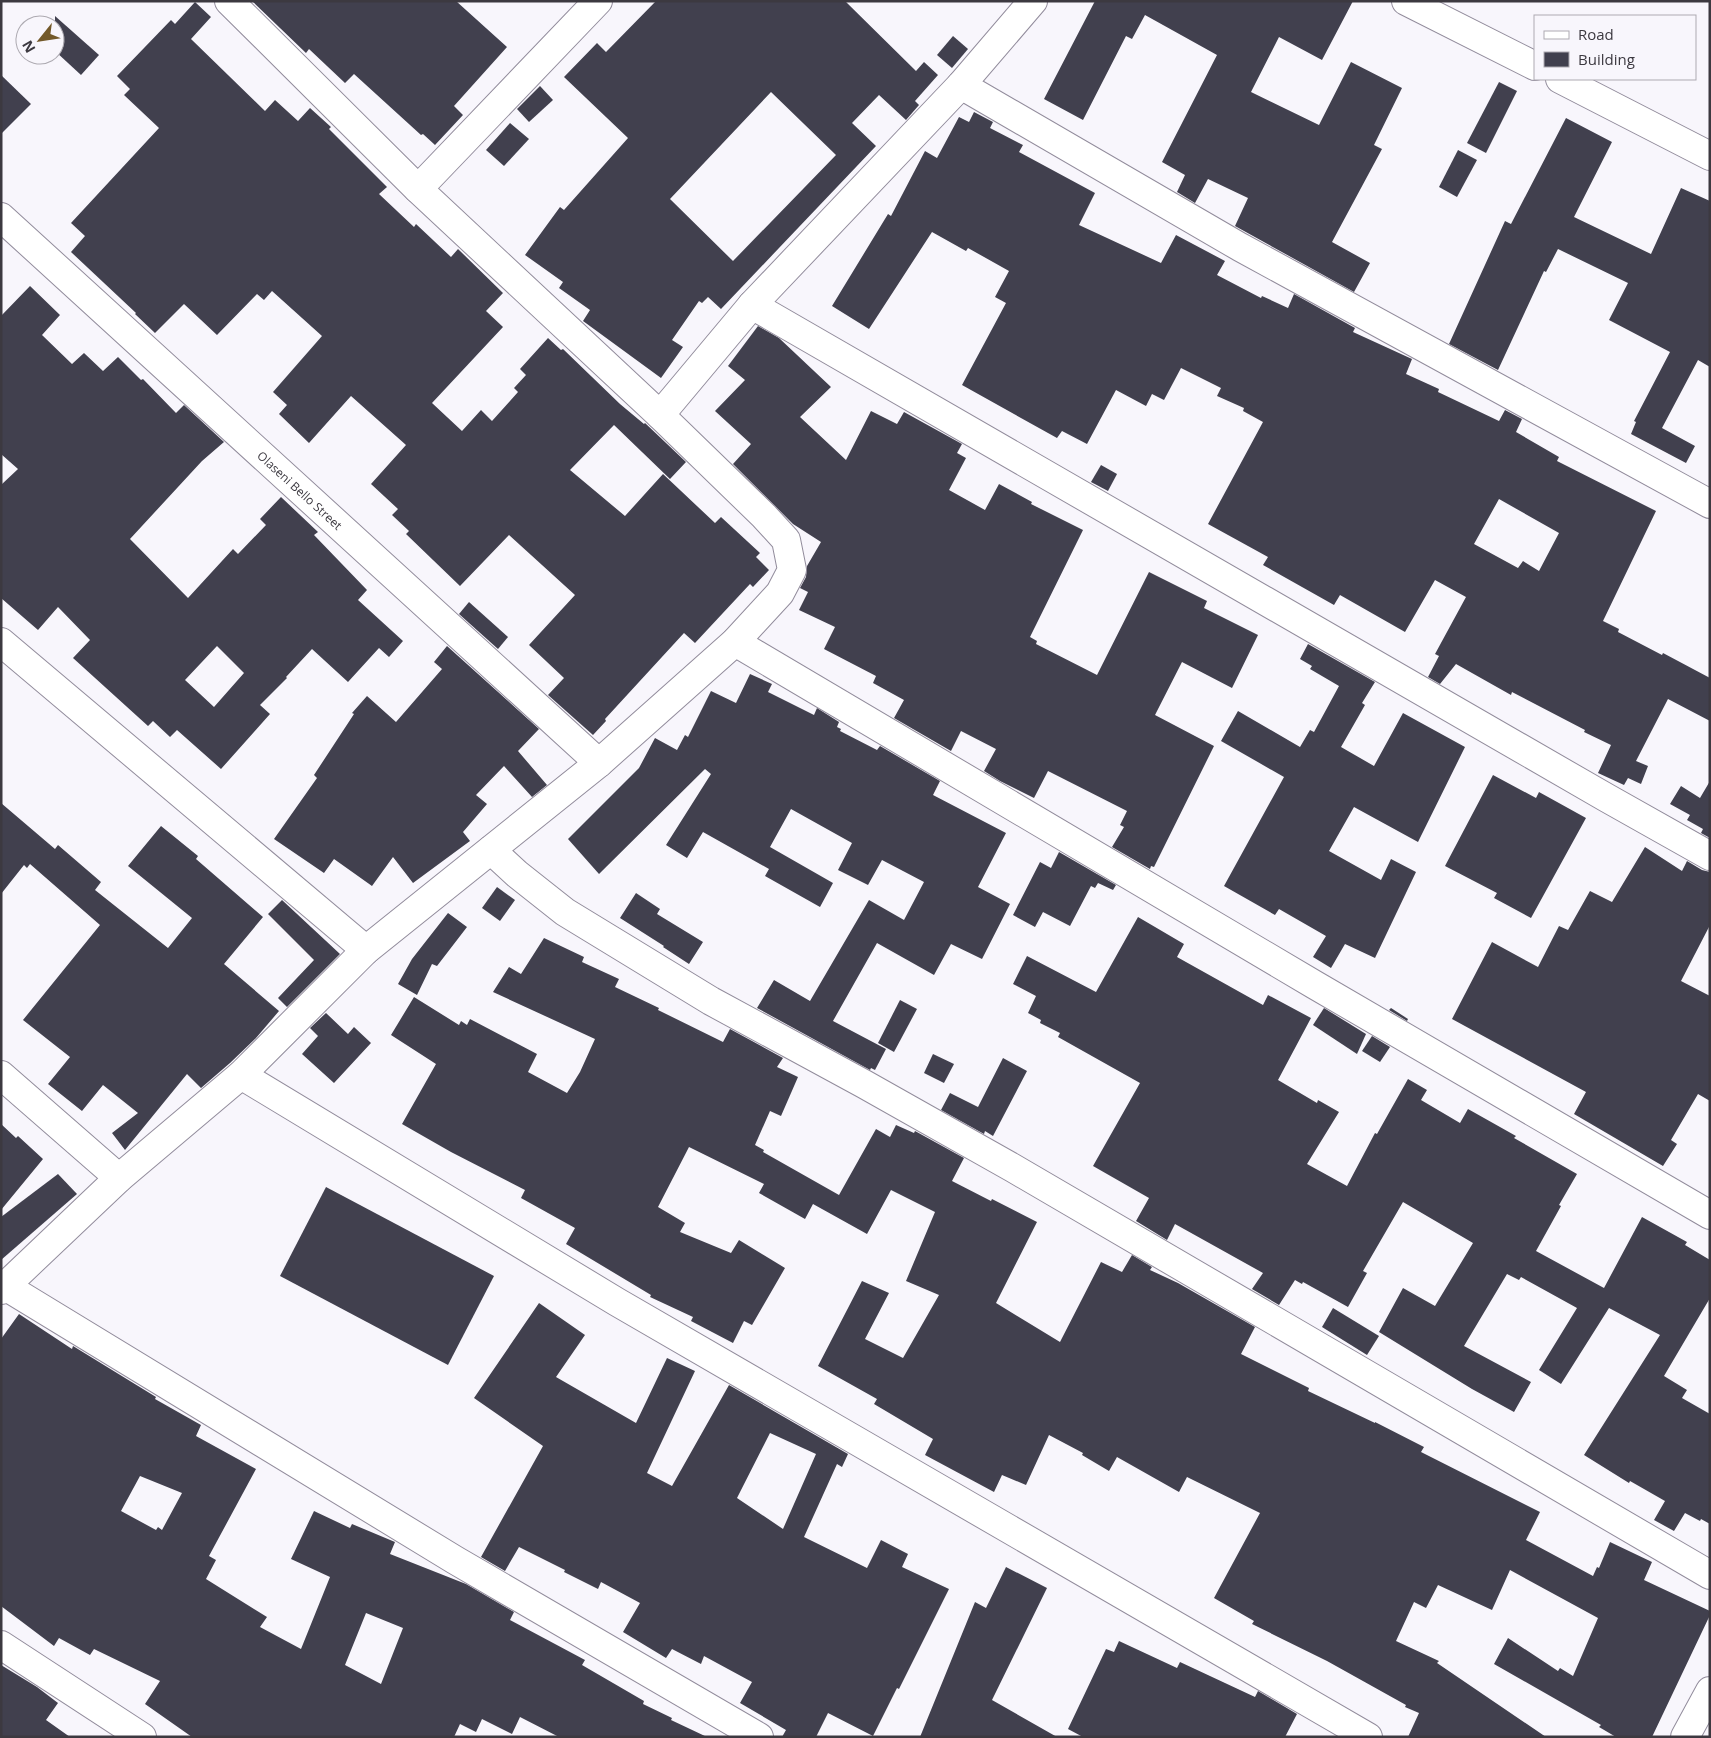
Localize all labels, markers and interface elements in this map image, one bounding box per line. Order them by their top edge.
north arrow [15,15,65,65]
legend [1534,15,1696,80]
text: Road [1578,24,1614,44]
text: N [17,37,39,56]
text: Building [1578,49,1635,69]
street label: Olaseni Bello Street [254,447,346,533]

